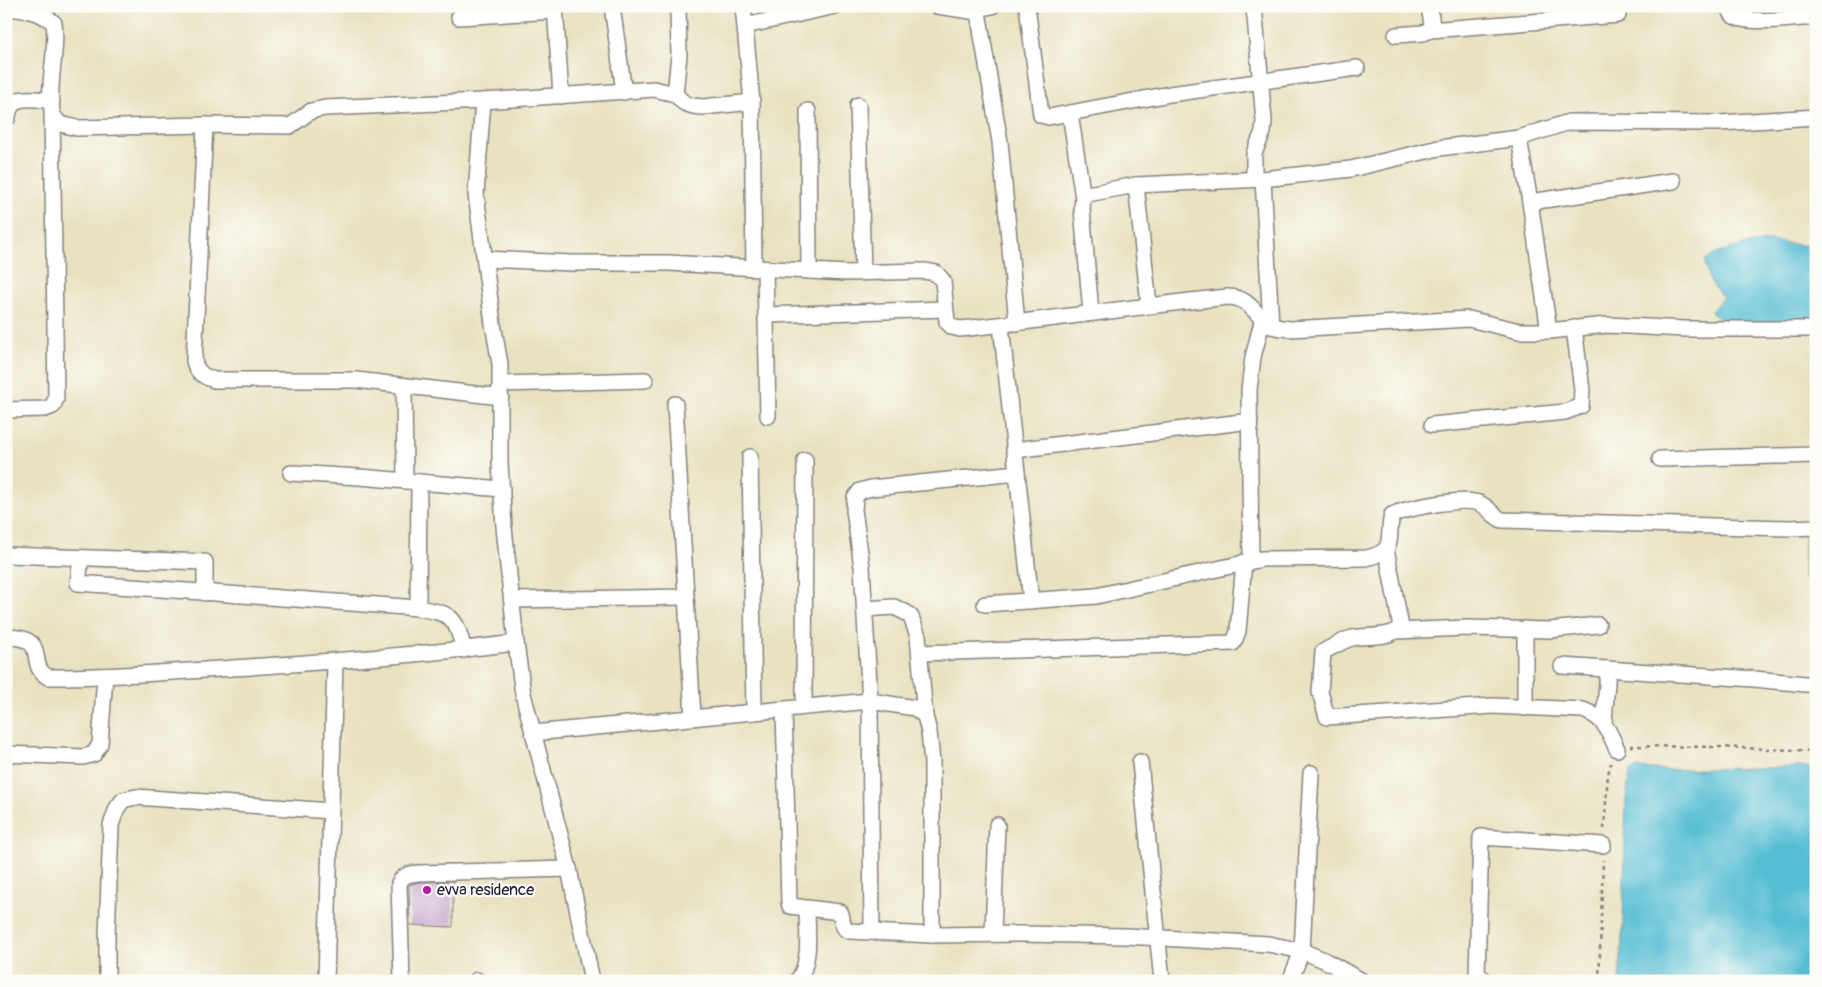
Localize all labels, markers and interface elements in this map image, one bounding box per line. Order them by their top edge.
place label: evva residence [437,880,534,900]
marker: evva residence [421,884,433,896]

